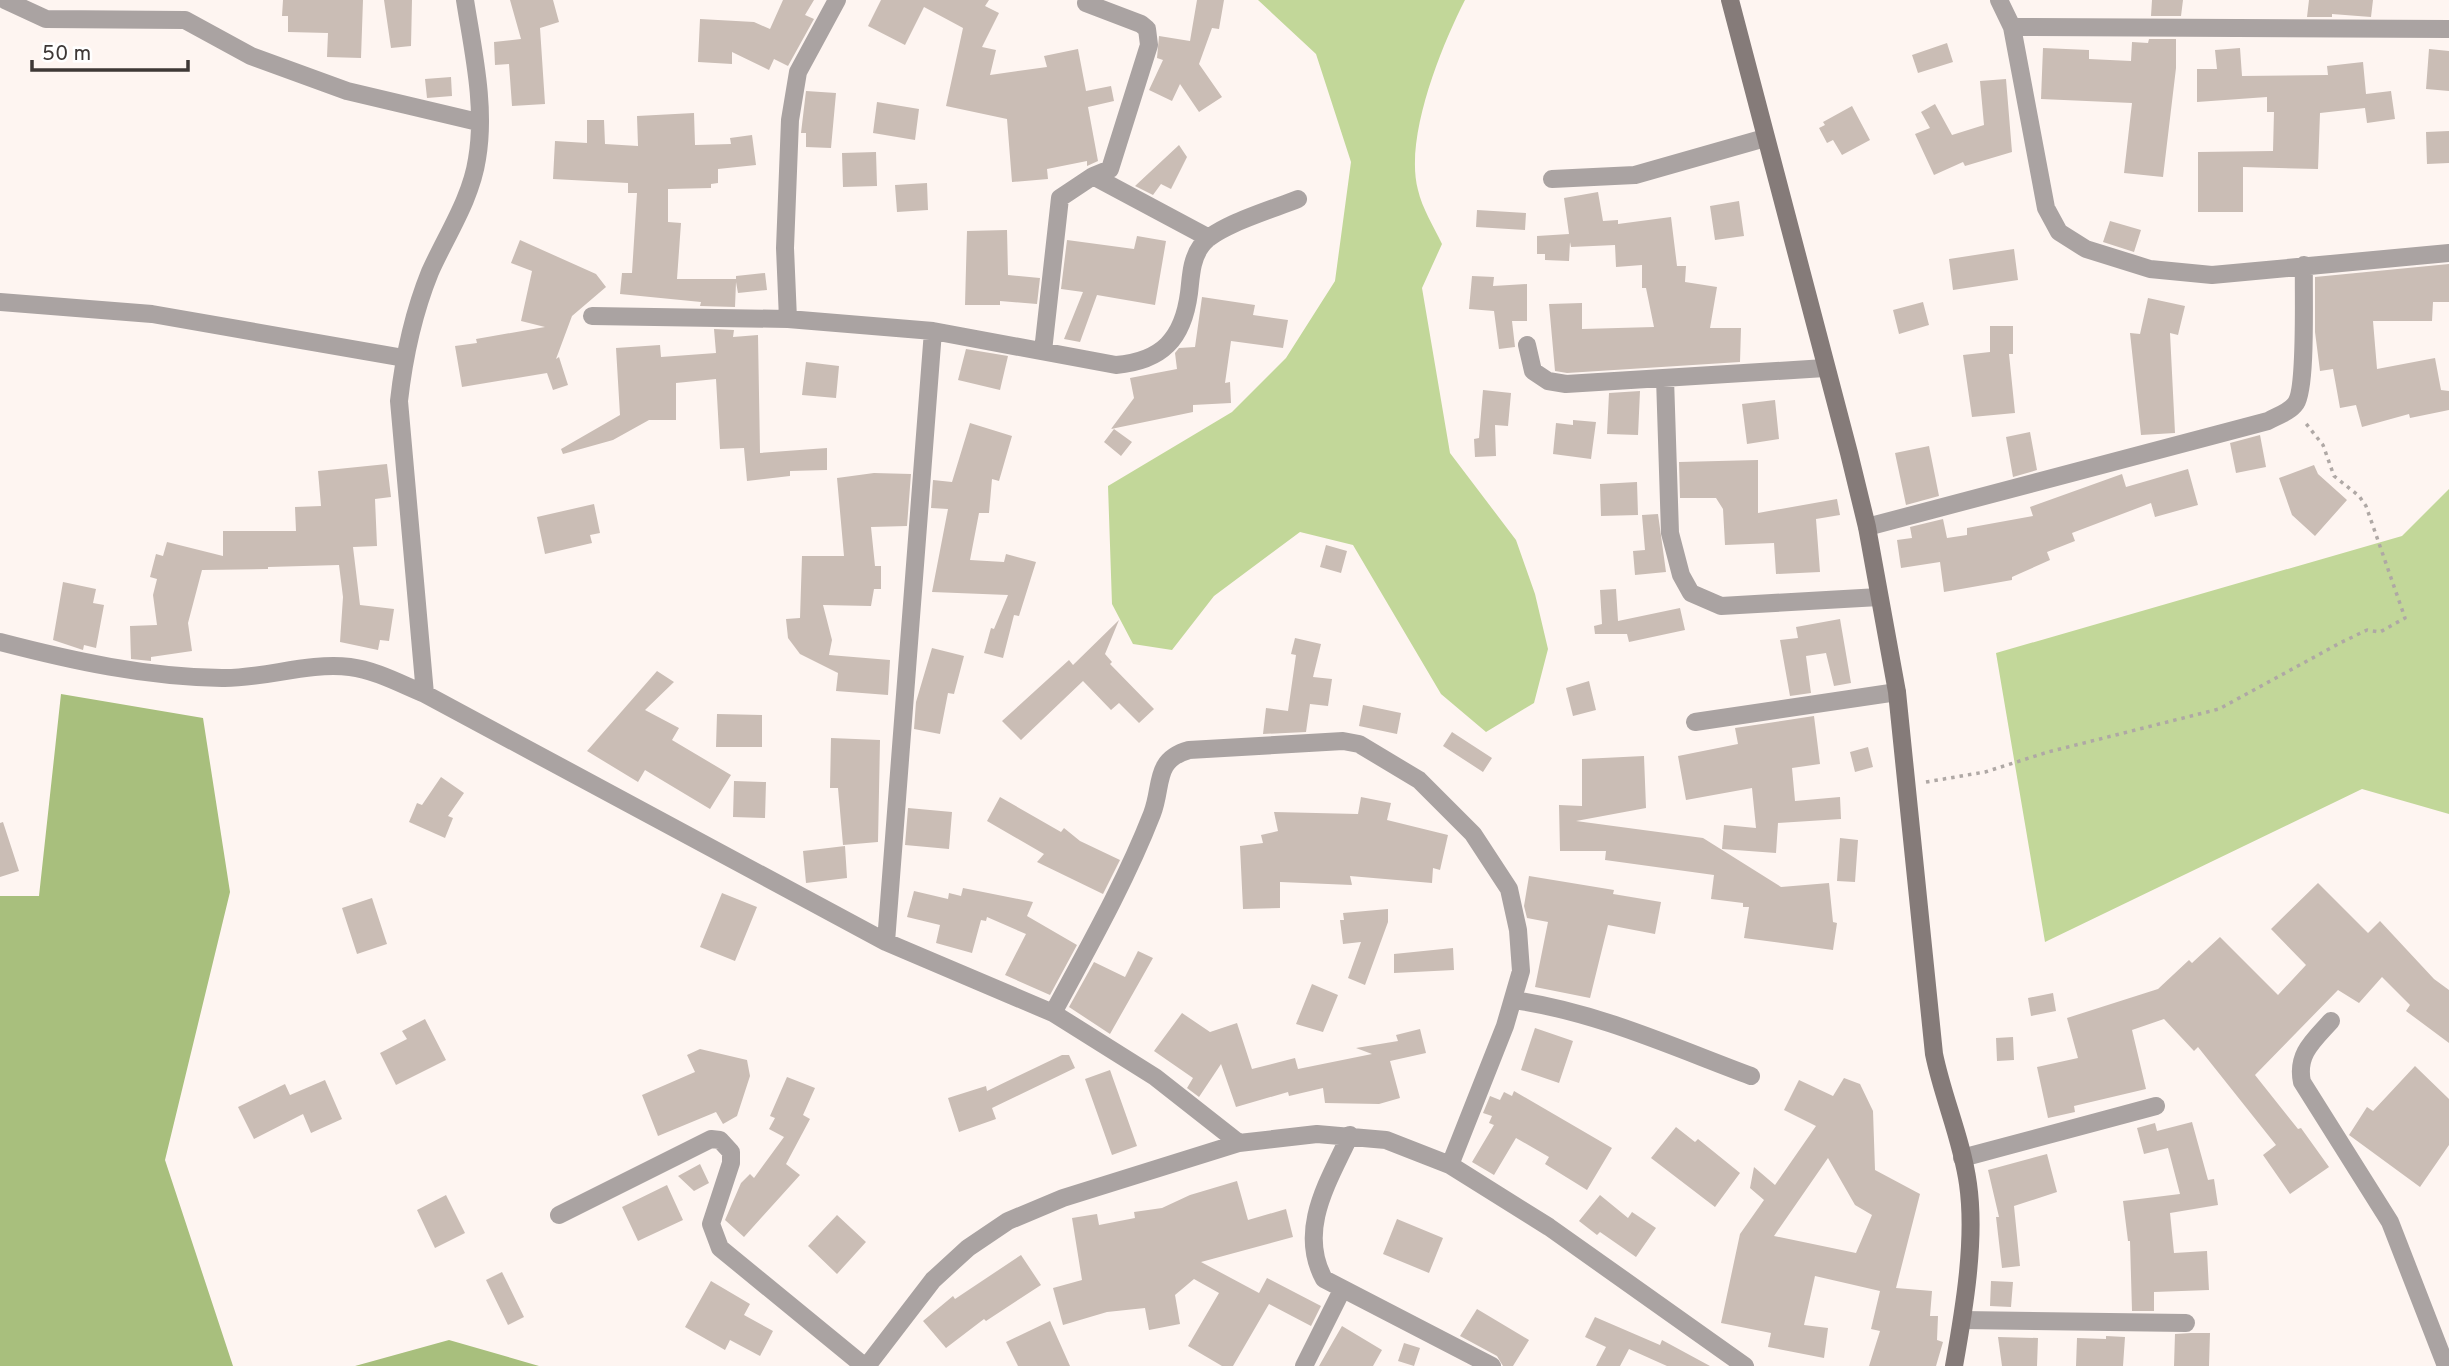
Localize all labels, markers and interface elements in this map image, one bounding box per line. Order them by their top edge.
scale bar [32,28,187,72]
text: 50 m [42,41,91,68]

